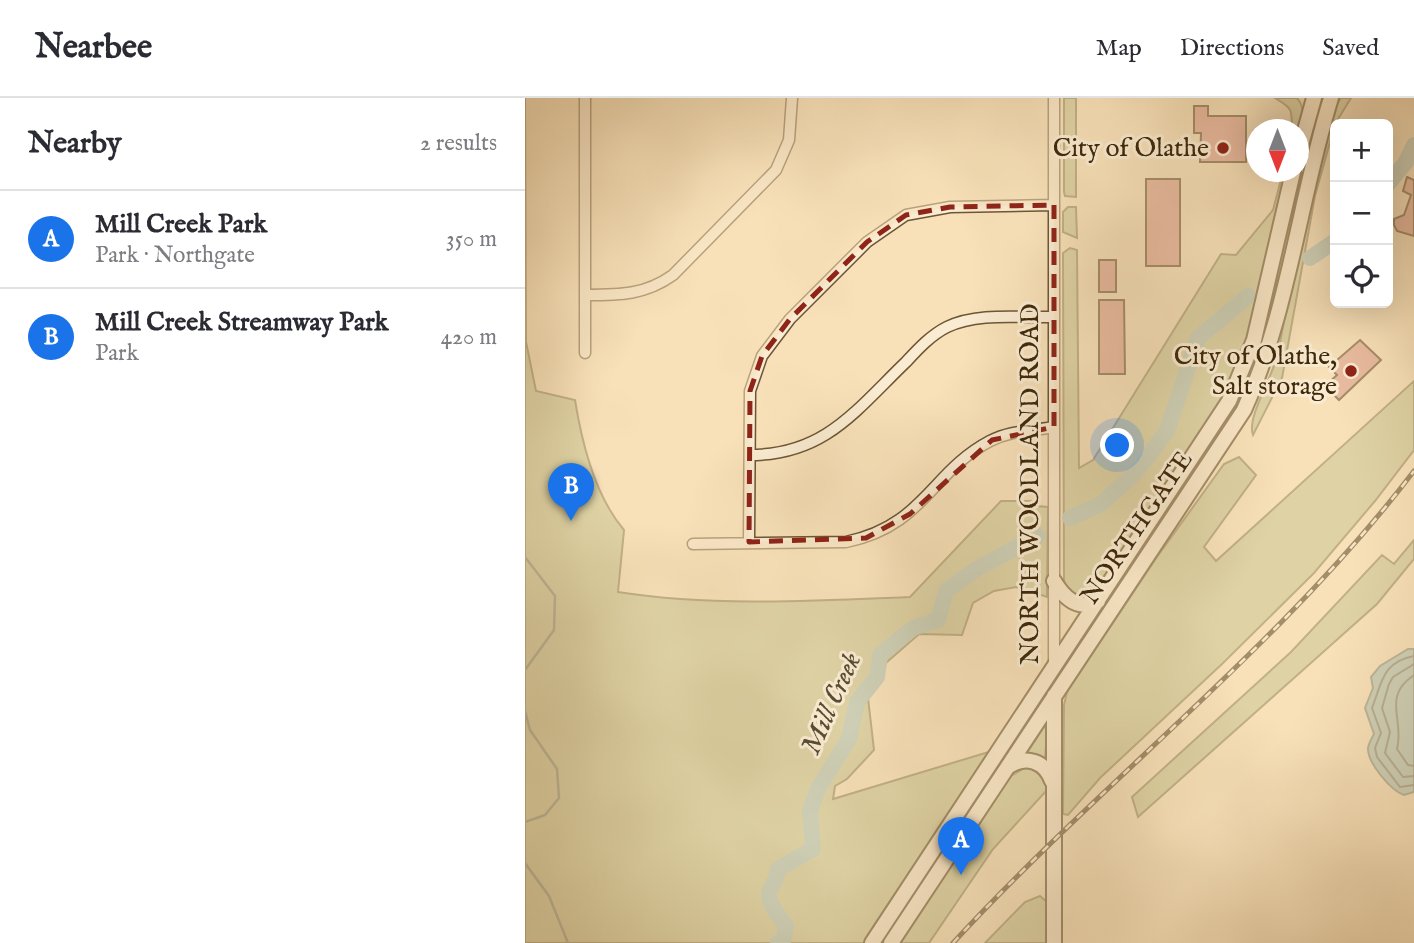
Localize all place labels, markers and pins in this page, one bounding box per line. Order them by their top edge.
place label: City of Olathe [1053,132,1209,165]
marker: City of Olathe [1215,140,1231,156]
place label: City of Olathe, Salt storage [1174,340,1337,403]
marker: City of Olathe, Salt storage [1343,363,1359,379]
pin: B [548,463,594,521]
pin: A [938,817,984,875]

